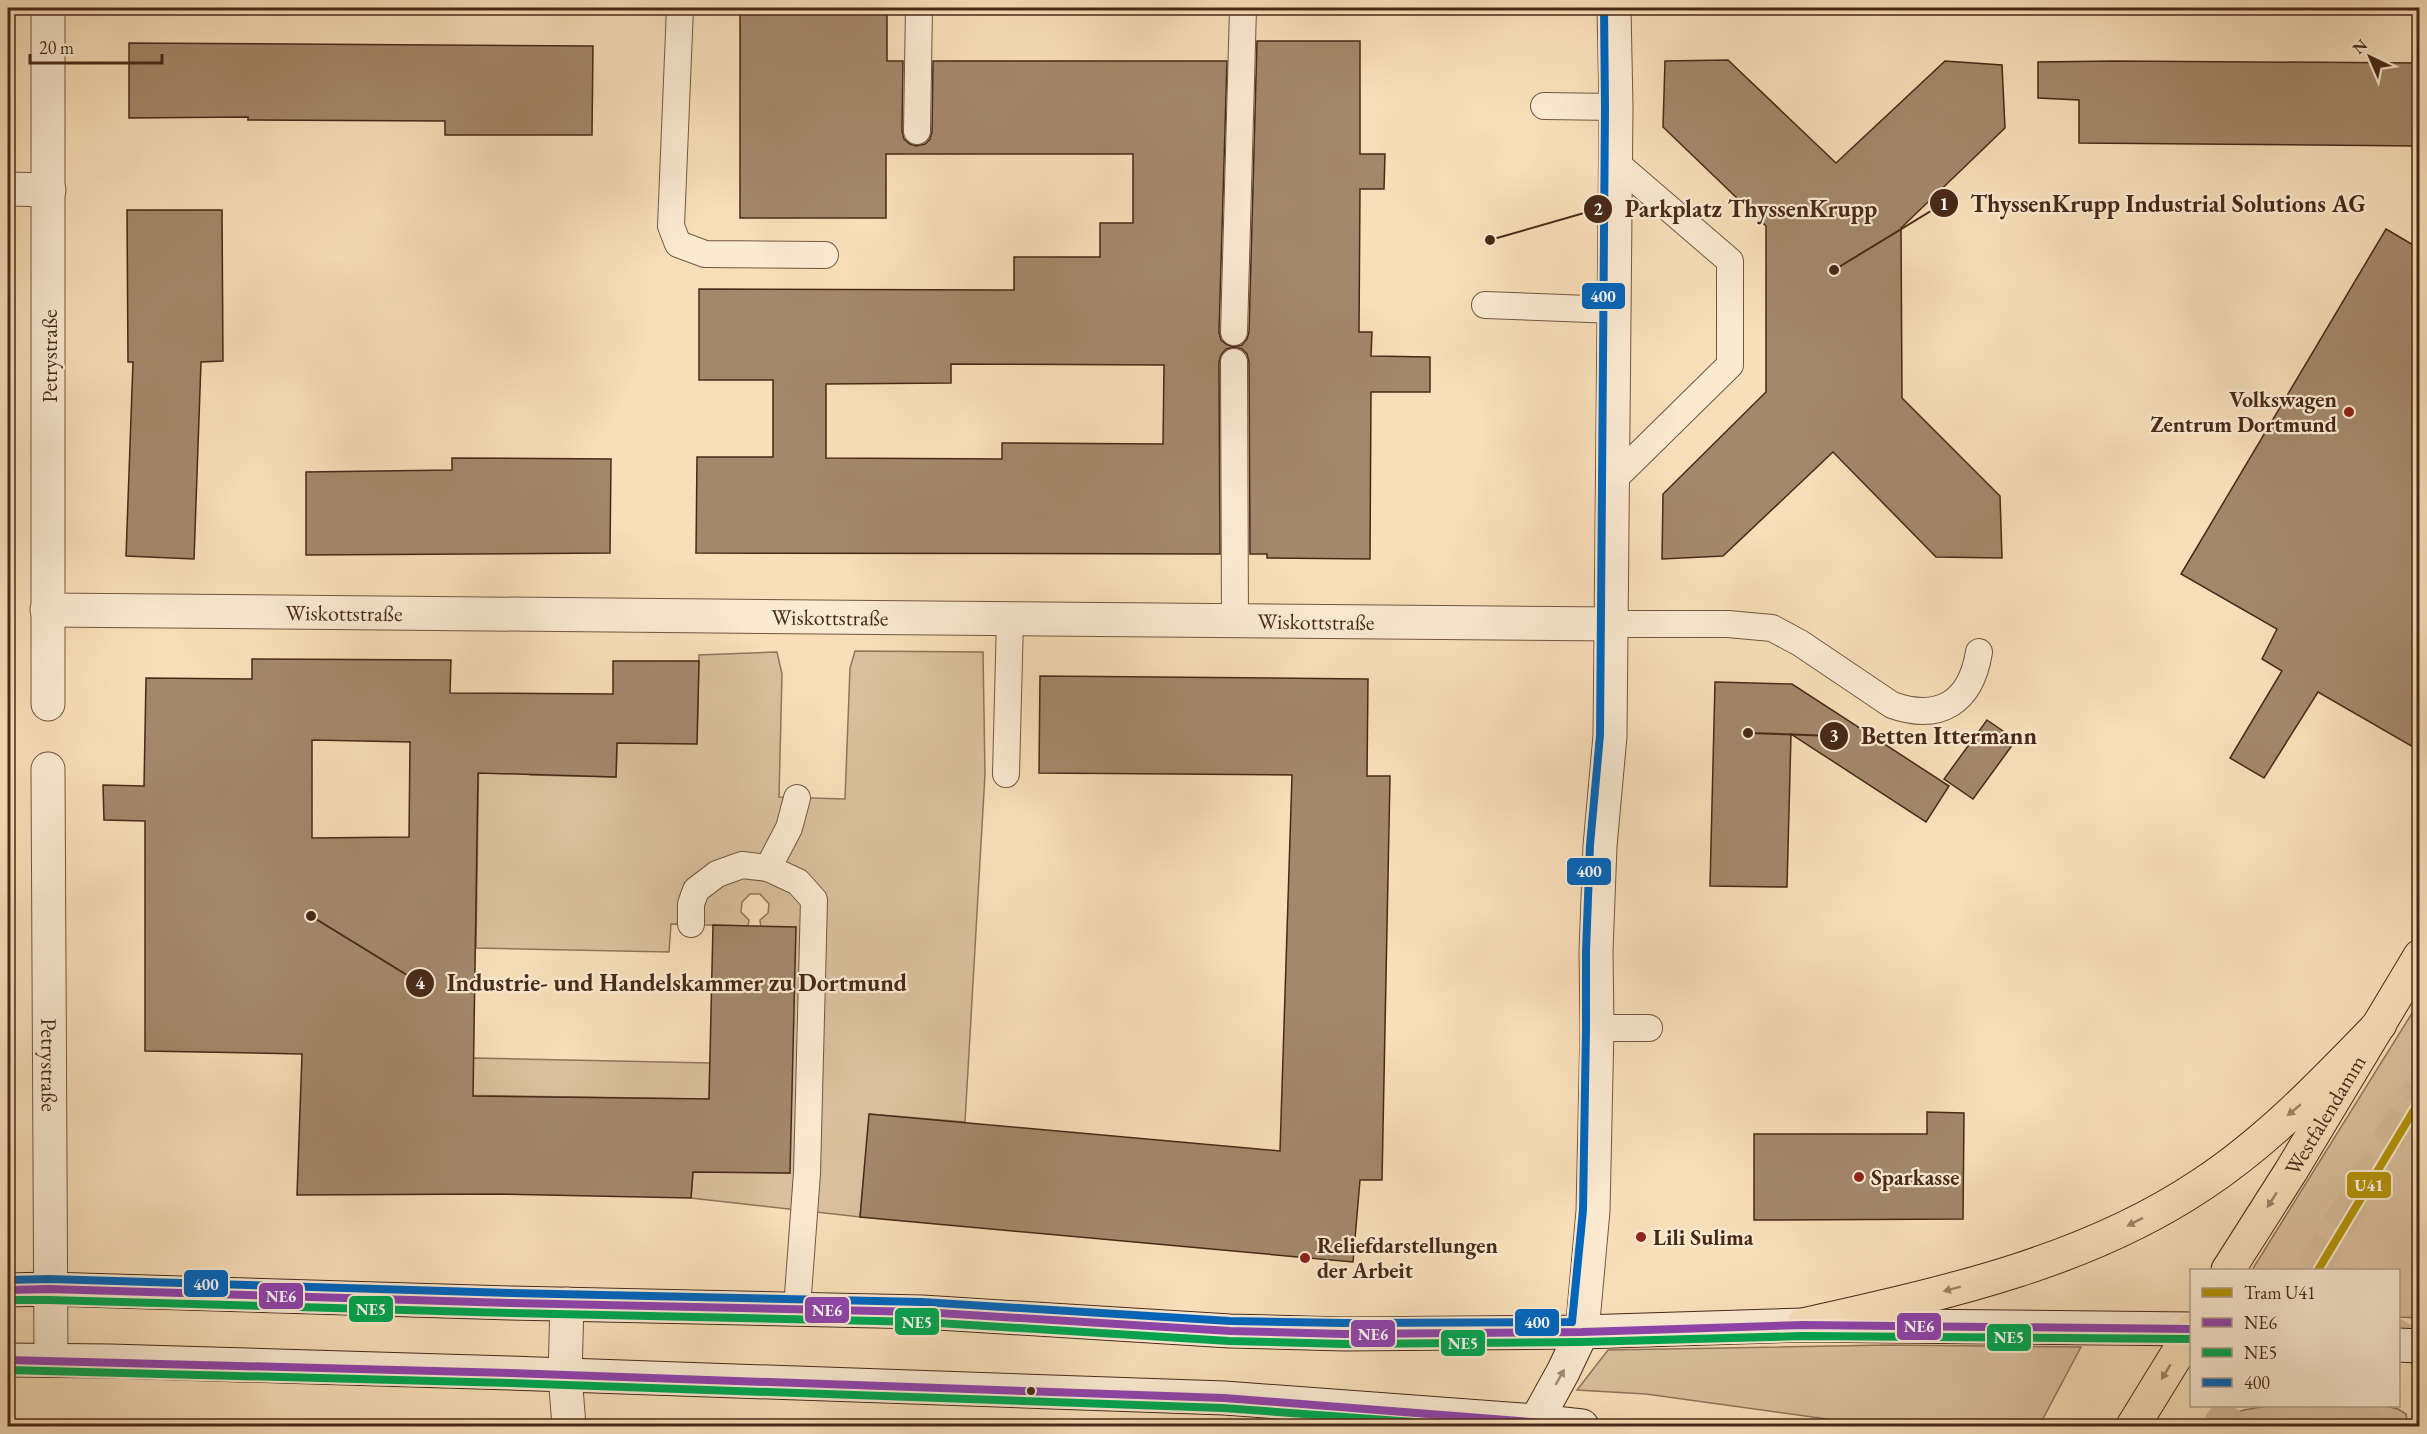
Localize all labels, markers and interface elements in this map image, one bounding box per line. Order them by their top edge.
scale bar [30,27,162,65]
north arrow [2340,27,2400,87]
text: N [2348,34,2372,59]
text: 20 m [39,36,74,59]
callout: ThyssenKrupp Industrial Solutions AG [1929,182,2378,224]
callout: Parkplatz ThyssenKrupp [1583,188,1889,230]
text: ThyssenKrupp Industrial Solutions AG [1970,188,2366,220]
text: 1 [1939,192,1949,215]
text: Parkplatz ThyssenKrupp [1625,193,1877,225]
text: 2 [1593,197,1603,220]
line badge: 400 [1581,282,1626,310]
text: 400 [1590,286,1616,307]
street label: Petrystraße [35,309,64,403]
place label: Volkswagen Zentrum Dortmund [2150,385,2338,439]
marker: Volkswagen Zentrum Dortmund [2342,405,2356,419]
street label: Wiskottstraße [285,598,403,628]
street label: Wiskottstraße [771,602,889,632]
street label: Wiskottstraße [1257,606,1375,636]
callout: Betten Ittermann [1819,715,2049,757]
text: Betten Ittermann [1861,720,2037,751]
text: 3 [1829,724,1839,747]
line badge: 400 [1566,857,1612,886]
text: 400 [1576,861,1602,882]
callout: Industrie- und Handelskammer zu Dortmund [405,962,919,1004]
text: Industrie- und Handelskammer zu Dortmund [447,967,908,998]
text: 4 [415,971,425,994]
street label: Petrystraße [35,1018,64,1112]
street label: Westfalendamm [2277,1049,2372,1180]
one-way arrow [2286,1104,2302,1117]
place label: Sparkasse [1871,1163,1959,1192]
marker: Sparkasse [1852,1170,1866,1184]
line badge: U41 [2346,1171,2392,1199]
text: U41 [2355,1175,2383,1196]
one-way arrow [2267,1191,2278,1208]
one-way arrow [2126,1216,2144,1226]
place label: Lili Sulima [1653,1223,1754,1252]
marker: Lili Sulima [1634,1230,1648,1244]
place label: Reliefdarstellungen der Arbeit [1317,1231,1498,1285]
marker: Reliefdarstellungen der Arbeit [1298,1251,1312,1265]
line badge: 400 [183,1269,229,1298]
legend [2190,1269,2400,1407]
text: 400 [193,1274,219,1295]
text: Tram U41 [2244,1281,2316,1304]
line badge: NE6 [258,1282,304,1310]
one-way arrow [1943,1284,1962,1294]
text: NE6 [266,1286,297,1307]
line badge: NE5 [348,1295,394,1323]
line badge: NE6 [804,1296,850,1324]
text: NE5 [356,1299,386,1320]
text: NE6 [812,1300,843,1321]
line badge: NE5 [894,1307,940,1336]
line badge: 400 [1514,1308,1560,1337]
text: NE6 [2244,1311,2277,1334]
text: NE5 [902,1312,932,1333]
text: 400 [1524,1312,1550,1333]
line badge: NE6 [1896,1312,1942,1341]
text: NE6 [1904,1316,1935,1337]
line badge: NE6 [1350,1319,1396,1348]
line badge: NE5 [1986,1323,2032,1352]
text: NE6 [1358,1324,1389,1345]
text: NE5 [1994,1327,2024,1348]
line badge: NE5 [1440,1329,1486,1357]
text: NE5 [1448,1333,1478,1354]
text: NE5 [2244,1341,2277,1364]
one-way arrow [2161,1364,2172,1380]
one-way arrow [1555,1368,1565,1385]
text: 400 [2244,1371,2270,1394]
unlabelled marker [1025,1385,1037,1397]

